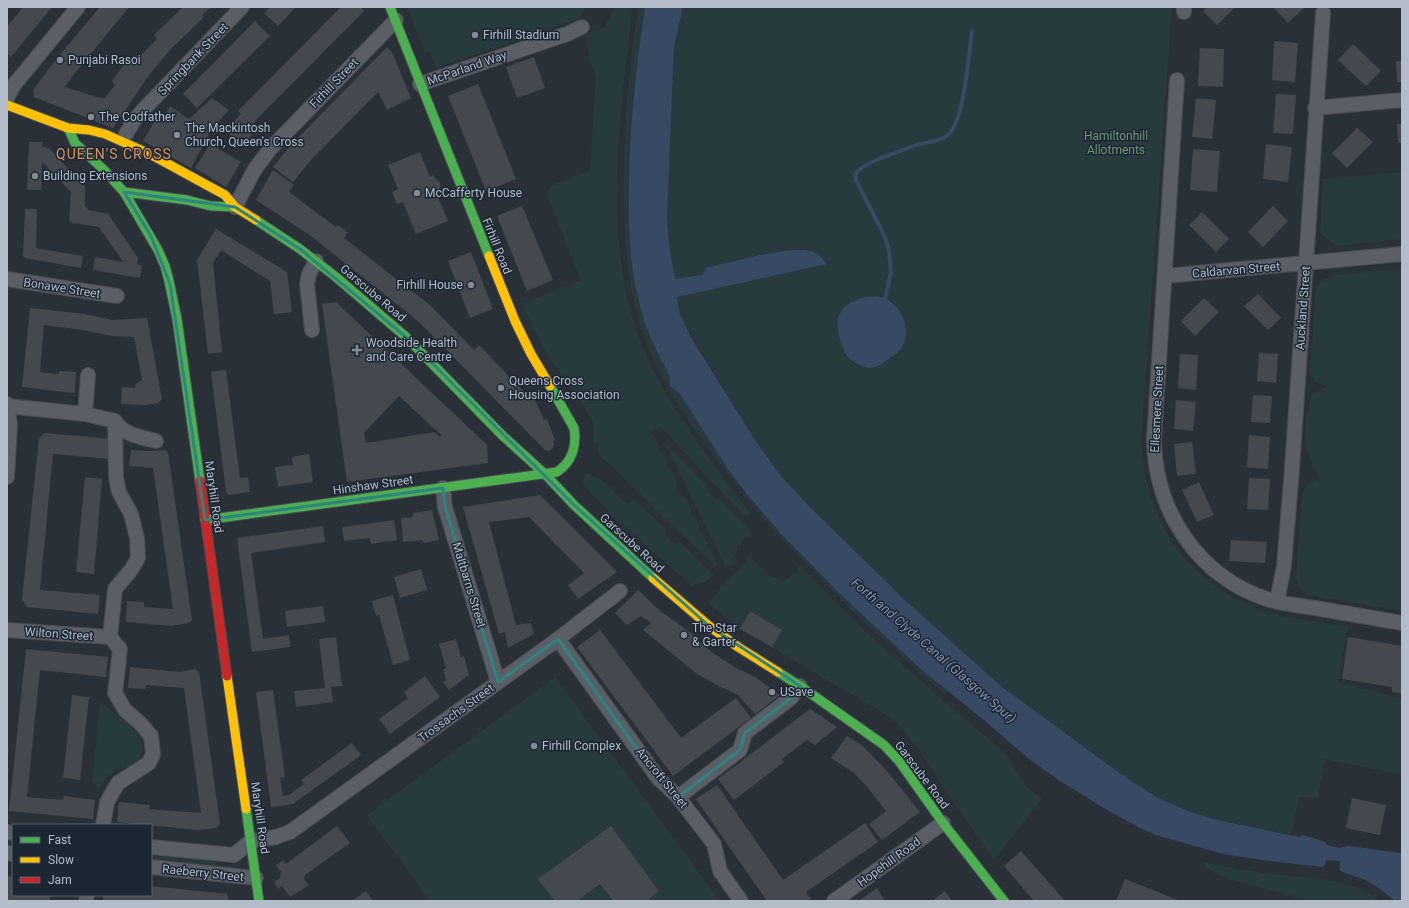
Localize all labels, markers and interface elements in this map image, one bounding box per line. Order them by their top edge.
street label: Springbank Street [155,20,231,98]
place label: Firhill Stadium [483,28,559,42]
marker: Firhill Stadium [470,30,480,40]
street label: McParland Way [425,48,509,88]
place label: Punjabi Rasoi [68,53,141,67]
marker: Punjabi Rasoi [55,55,65,65]
street label: Firhill Street [307,55,361,111]
place label: The Codfather [99,110,175,124]
marker: The Codfather [86,112,96,122]
place label: The Mackintosh Church, Queen's Cross [185,121,304,149]
park label: Hamiltonhill Allotments [1084,129,1148,157]
marker: The Mackintosh Church, Queen's Cross [172,130,182,140]
district label: QUEEN'S CROSS [56,146,172,162]
place label: Building Extensions [43,169,147,183]
marker: Building Extensions [30,171,40,181]
place label: McCafferty House [425,186,522,200]
marker: McCafferty House [412,188,422,198]
street label: Firhill Road [479,216,515,276]
street label: Caldarvan Street [1191,259,1281,281]
street label: Garscube Road [337,261,409,325]
street label: Auckland Street [1293,265,1313,350]
street label: Bonawe Street [23,275,101,301]
place label: Firhill House [396,278,463,292]
marker: Firhill House [466,280,476,290]
place label: Woodside Health and Care Centre [366,336,457,364]
marker: Woodside Health and Care Centre [351,344,363,356]
street label: Ellesmere Street [1148,365,1166,453]
place label: Queens Cross Housing Association [509,374,620,402]
marker: Queens Cross Housing Association [496,383,506,393]
street label: Maryhill Road [202,460,226,534]
street label: Hinshaw Street [332,472,414,498]
street label: Garscube Road [597,511,667,575]
street label: Maltbarns Street [449,541,489,629]
water label: Forth and Clyde Canal (Glasgow Spur) [848,575,1019,726]
place label: The Star & Garter [692,621,737,649]
street label: Wilton Street [24,625,94,643]
marker: The Star & Garter [679,630,689,640]
street label: Trossachs Street [415,681,497,745]
place label: USave [780,685,813,699]
marker: USave [767,687,777,697]
street label: Garscube Road [892,738,952,812]
place label: Firhill Complex [542,739,621,753]
marker: Firhill Complex [529,741,539,751]
street label: Ancroft Street [633,745,691,811]
street label: Maryhill Road [248,781,272,855]
legend [12,824,152,896]
text: Fast [48,833,71,847]
street label: Hopehill Road [855,834,923,890]
text: Slow [48,853,74,867]
street label: Raeberry Street [162,862,245,884]
text: Jam [48,873,72,887]

